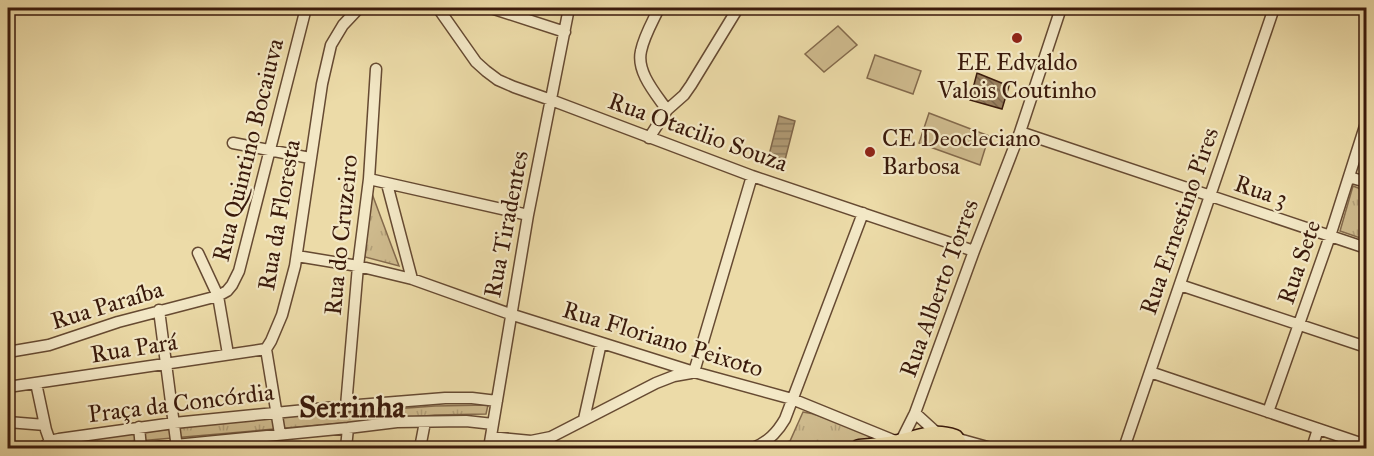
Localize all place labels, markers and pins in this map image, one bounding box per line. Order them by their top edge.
marker: EE Edvaldo Valois Coutinho [1010,31,1024,45]
place label: EE Edvaldo Valois Coutinho [936,47,1097,105]
place label: CE Deocleciano Barbosa [882,123,1041,181]
marker: CE Deocleciano Barbosa [863,145,877,159]

